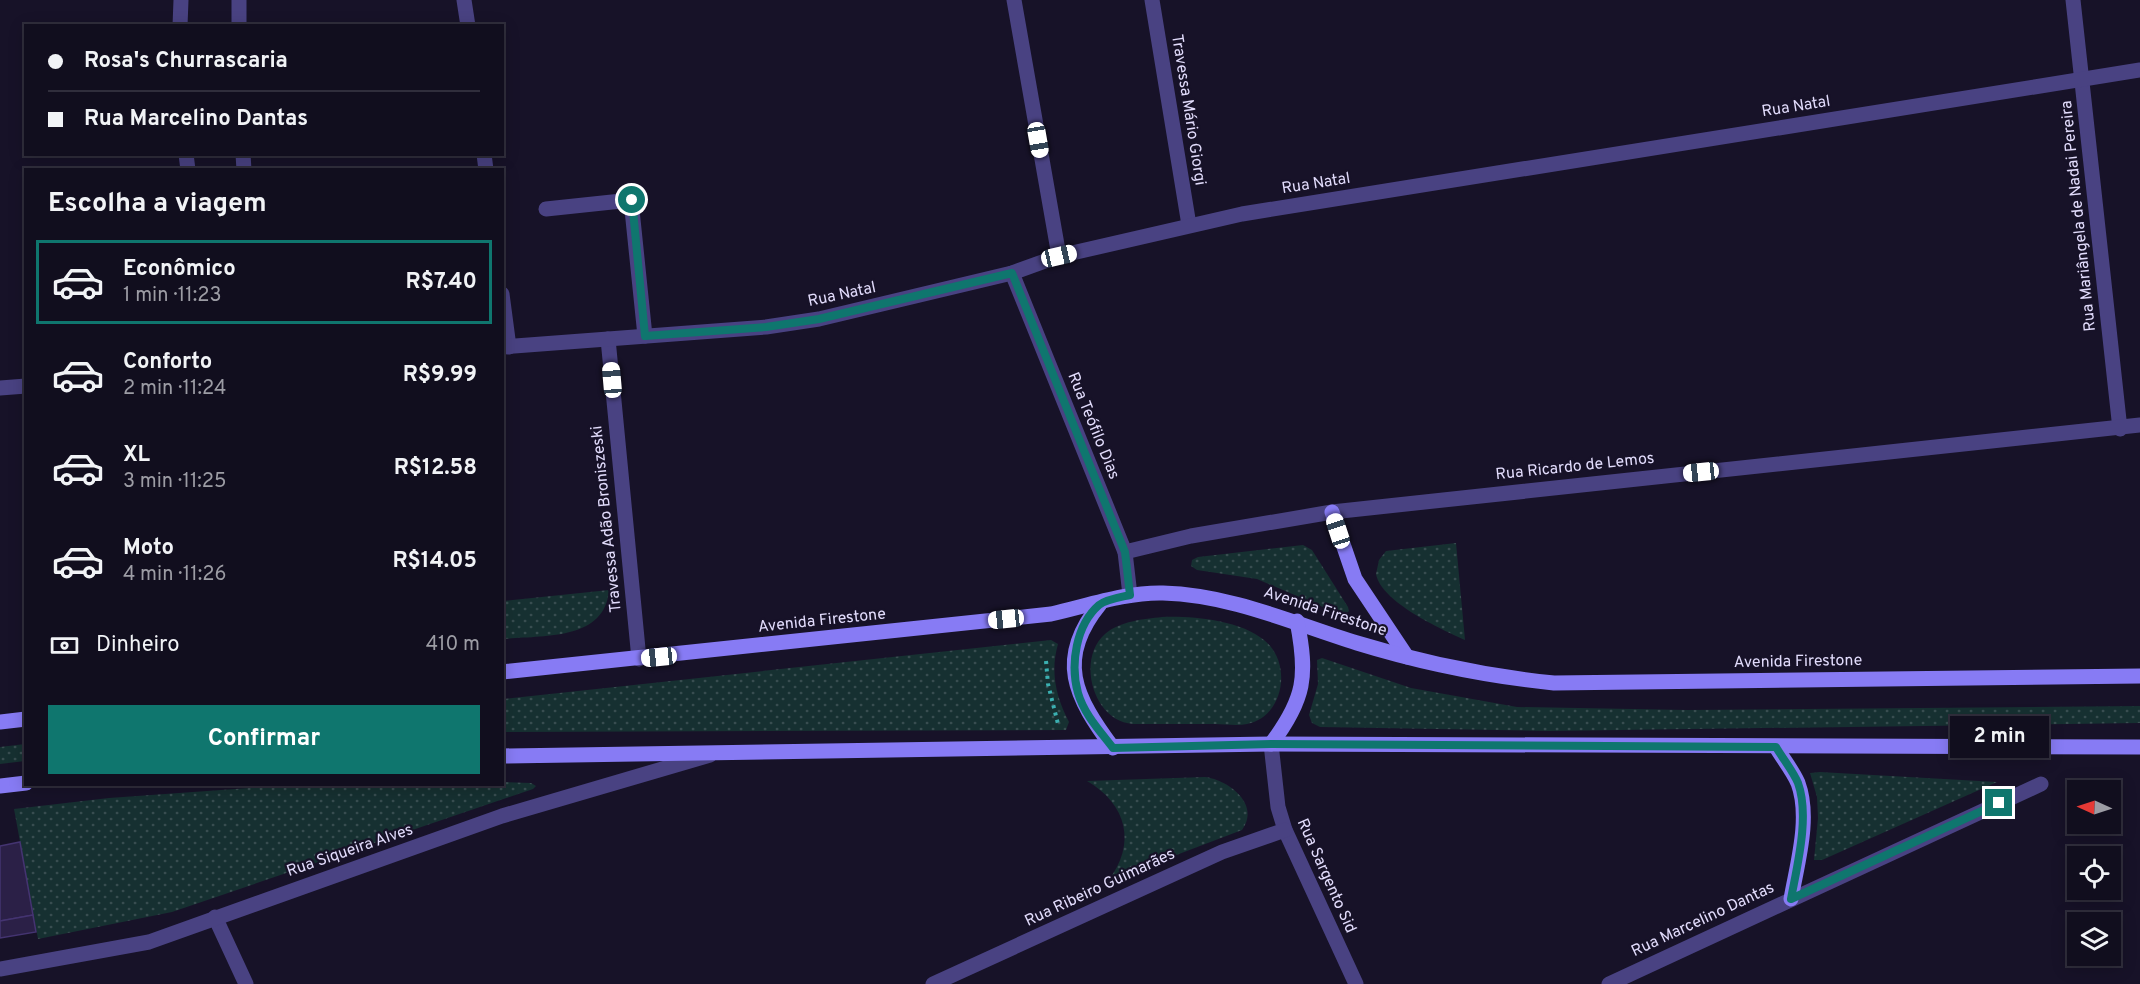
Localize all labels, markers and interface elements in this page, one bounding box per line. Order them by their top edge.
street label: Travessa Mário Giorgi [1166,33,1210,187]
text: Rosa's Churrascaria [84,48,288,75]
street label: Rua Natal [1760,92,1832,122]
street label: Rua Mariângela de Nadai Pereira [2057,99,2101,333]
text: Rua Marcelino Dantas [84,106,308,133]
car [1026,121,1050,159]
street label: Rua Natal [1280,169,1352,199]
route start [618,186,645,213]
text: Escolha a viagem [48,187,267,221]
car [1039,243,1079,269]
icon: car [51,255,105,309]
text: Econômico [123,256,236,283]
text: R$7.40 [406,269,477,296]
street label: Rua Natal [806,278,878,312]
text: 1 min · 11:23 [123,283,222,309]
icon: car [51,348,105,402]
text: Conforto [123,349,212,376]
car [601,361,623,399]
text: R$9.99 [403,362,477,389]
street label: Rua Teófilo Dias [1062,369,1124,483]
text: 2 min · 11:24 [123,376,227,402]
street label: Travessa Adão Broniszeski [587,424,627,614]
icon: car [51,441,105,495]
text: XL [123,442,150,469]
street label: Rua Ricardo de Lemos [1495,449,1655,485]
text: R$12.58 [394,455,477,482]
car [1682,461,1720,483]
text: 3 min · 11:25 [123,469,227,495]
car [1324,511,1352,551]
icon: car [51,534,105,588]
text: Moto [123,535,174,562]
text: R$14.05 [392,548,477,575]
text: 4 min · 11:26 [123,562,226,588]
street label: Avenida Firestone [1261,583,1389,641]
street label: Avenida Firestone [757,604,887,638]
car [987,608,1025,630]
icon: cash [48,629,81,662]
text: Dinheiro [96,632,179,659]
text: 410 m [426,632,480,658]
car [640,646,678,668]
street label: Avenida Firestone [1734,651,1862,673]
button: Confirmar [48,705,480,774]
callout: 2 min [1950,716,2048,758]
text: 2 min [1973,724,2026,750]
north arrow [2067,780,2121,834]
map controls [2067,780,2121,966]
route end [1985,789,2012,816]
street label: Rua Sargento Sid [1292,816,1360,936]
street label: Rua Siqueira Alves [284,820,416,882]
street label: Rua Ribeiro Guimarães [1022,844,1178,932]
button: locate [2067,846,2121,900]
street label: Rua Marcelino Dantas [1628,878,1778,962]
button: layers [2067,912,2121,966]

